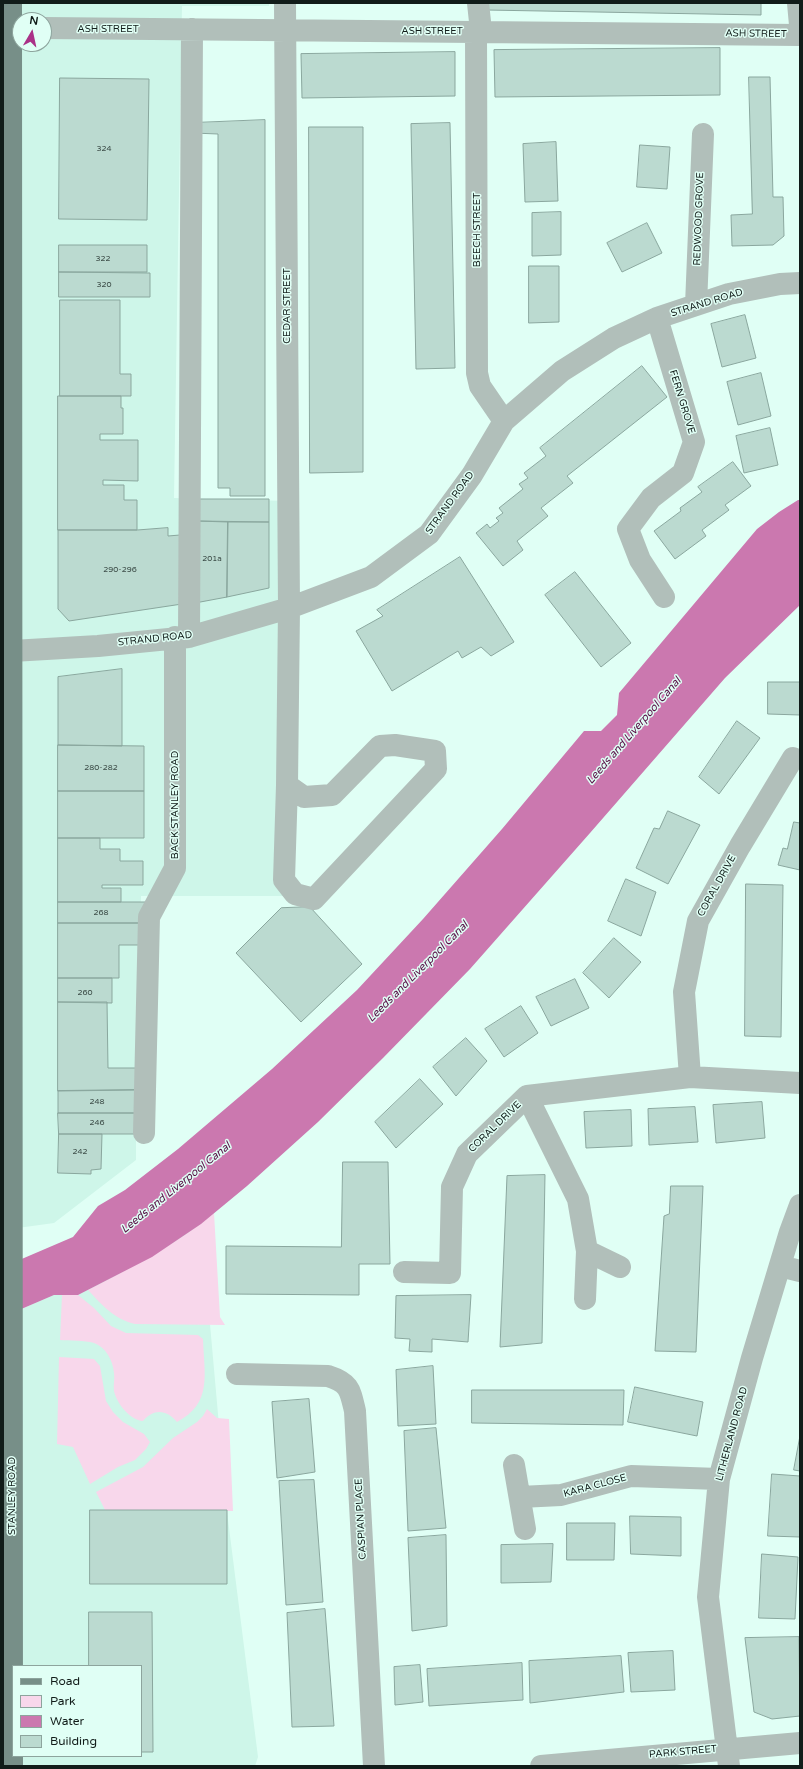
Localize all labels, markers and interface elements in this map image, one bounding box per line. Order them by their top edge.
north arrow [12,12,52,52]
text: N [28,14,39,28]
street label: ASH STREET [77,23,139,35]
street label: ASH STREET [401,25,463,37]
street label: ASH STREET [725,27,787,41]
house number: 324 [96,144,112,154]
street label: REDWOOD GROVE [691,172,707,266]
street label: BEECH STREET [471,193,483,267]
house number: 322 [95,254,111,264]
street label: CEDAR STREET [281,268,293,344]
house number: 320 [96,280,112,290]
street label: STRAND ROAD [670,286,744,320]
street label: FERN GROVE [667,369,697,435]
street label: STRAND ROAD [423,469,477,537]
house number: 201a [202,554,222,564]
house number: 290-296 [103,565,137,575]
street label: STRAND ROAD [117,629,193,649]
water label: Leeds and Liverpool Canal [584,675,684,787]
street label: BACK STANLEY ROAD [169,751,181,859]
house number: 280-282 [84,763,118,773]
street label: CORAL DRIVE [695,853,739,919]
house number: 268 [93,908,109,918]
water label: Leeds and Liverpool Canal [365,919,471,1025]
house number: 260 [77,988,93,998]
house number: 248 [89,1097,105,1107]
street label: CORAL DRIVE [466,1099,524,1155]
house number: 246 [89,1118,105,1128]
water label: Leeds and Liverpool Canal [119,1140,233,1236]
house number: 242 [72,1147,88,1157]
street label: LITHERLAND ROAD [714,1386,750,1482]
street label: STANLEY ROAD [6,1457,18,1535]
street label: KARA CLOSE [562,1472,628,1500]
street label: CASPIAN PLACE [353,1478,369,1560]
legend [12,1665,142,1757]
text: Road [50,1674,80,1688]
text: Park [50,1694,76,1708]
text: Water [50,1714,84,1728]
text: Building [50,1734,97,1748]
street label: PARK STREET [649,1743,717,1761]

